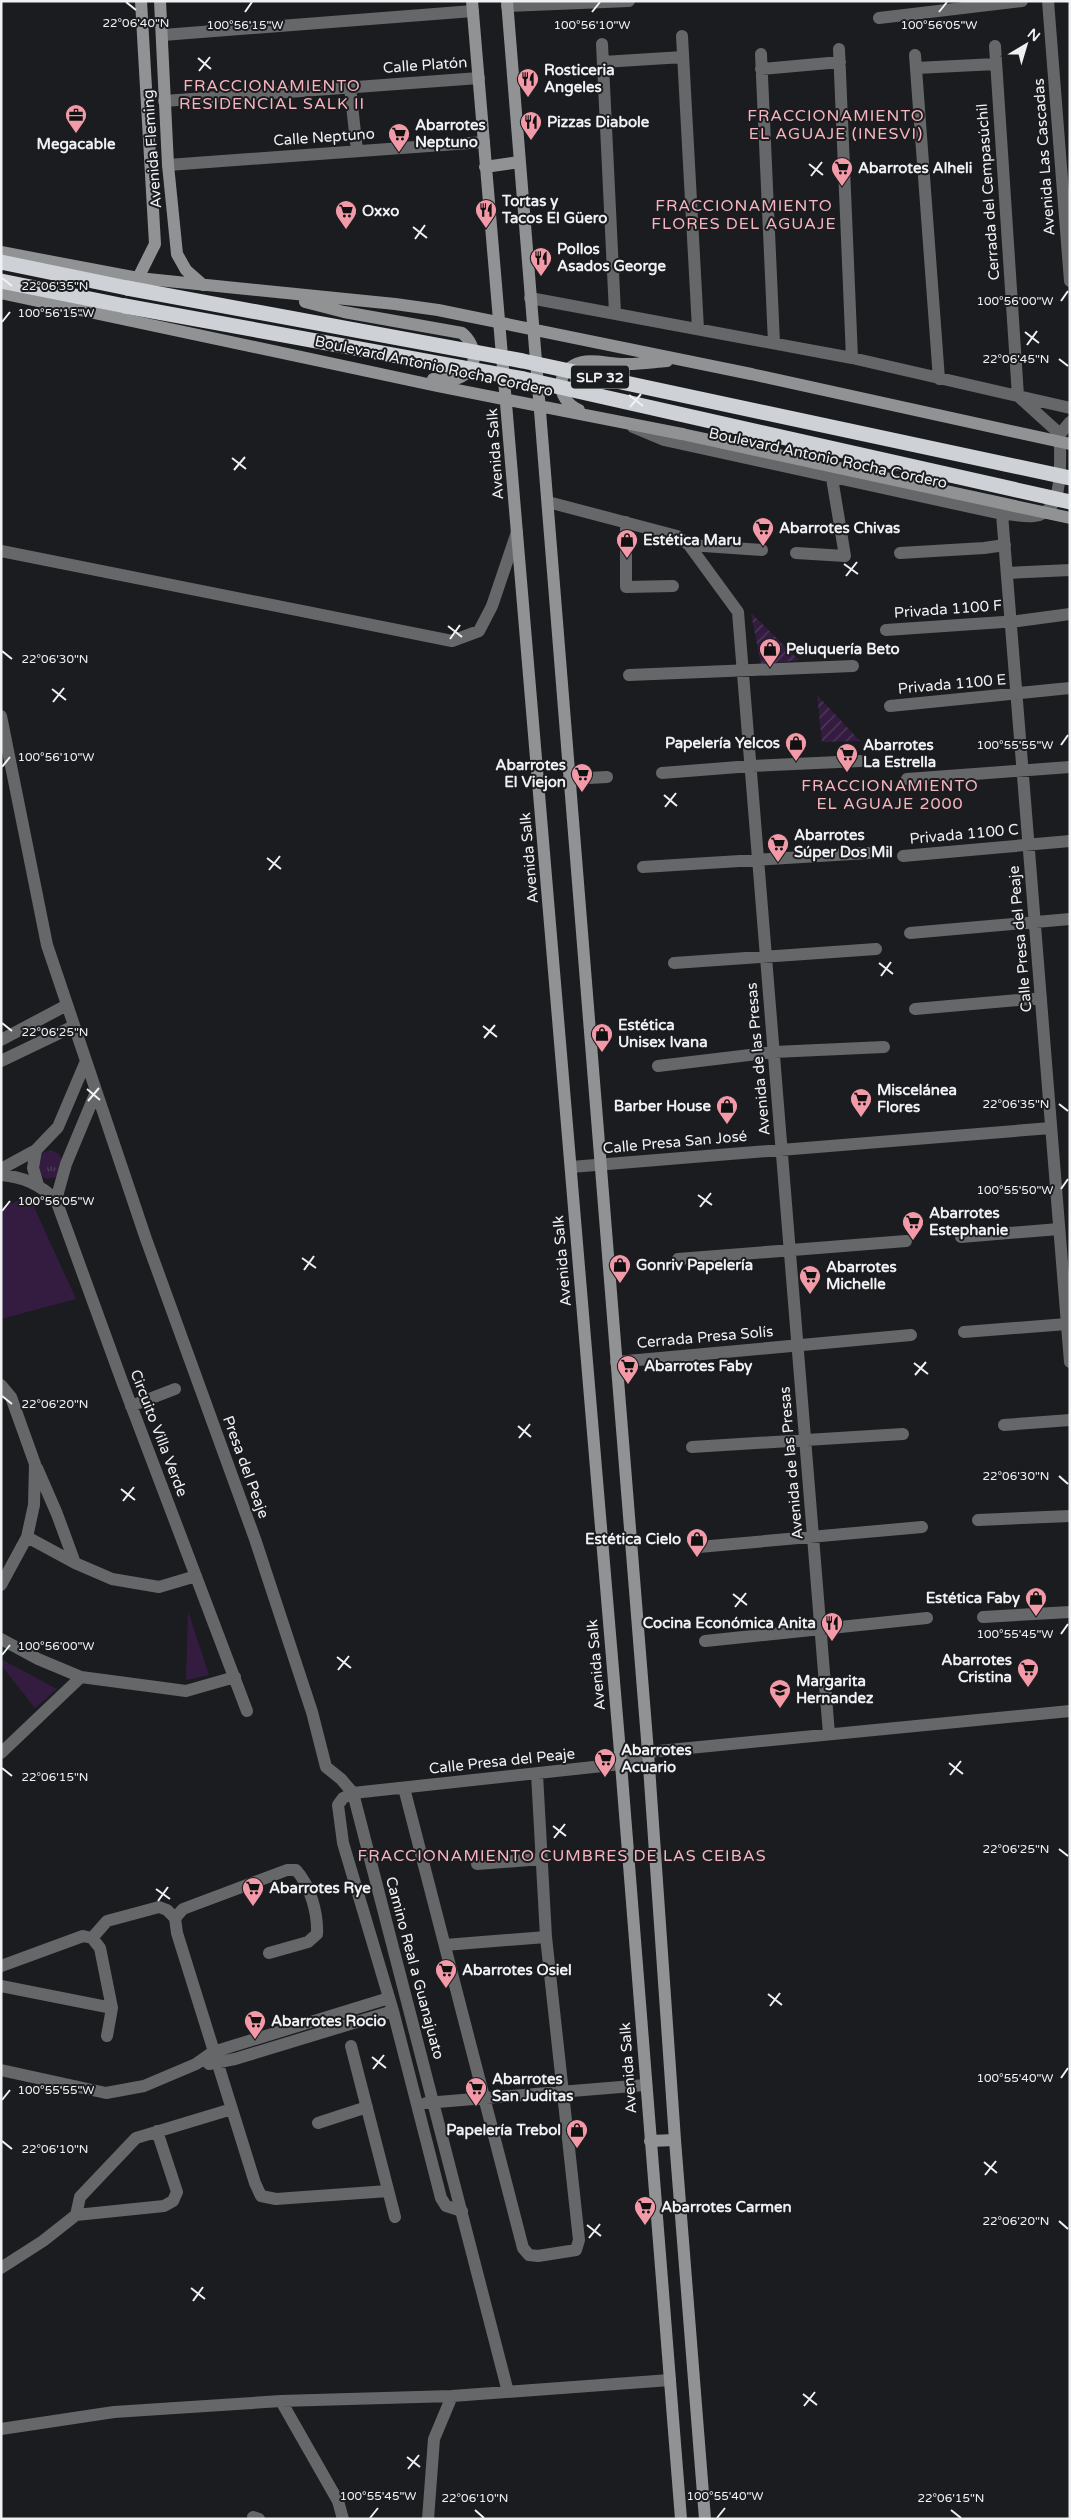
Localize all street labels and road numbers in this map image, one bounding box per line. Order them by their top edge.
street label: Calle Platón [382,53,468,77]
street label: Avenida Las Cascadas [1030,78,1058,236]
street label: Avenida Fleming [139,89,165,209]
street label: Cerrada del Cempasúchil [973,103,1003,281]
street label: Calle Neptuno [273,124,375,150]
street label: Boulevard Antonio Rocha Cordero [313,332,555,400]
road number: SLP 32 [571,366,629,388]
street label: Avenida Salk [483,408,507,500]
street label: Boulevard Antonio Rocha Cordero [707,424,949,492]
street label: Privada 1100 F [893,596,1003,622]
street label: Privada 1100 E [897,670,1007,698]
street label: Avenida Salk [516,812,542,904]
street label: Privada 1100 C [909,820,1019,848]
street label: Calle Presa del Peaje [1005,865,1035,1013]
street label: Avenida de las Presas [742,982,774,1136]
street label: Calle Presa San José [602,1127,748,1157]
street label: Avenida Salk [549,1215,575,1307]
street label: Cerrada Presa Solís [636,1322,774,1352]
street label: Circuito Villa Verde [126,1367,192,1499]
street label: Avenida de las Presas [775,1386,807,1540]
street label: Presa del Peaje [219,1413,273,1521]
street label: Avenida Salk [583,1619,609,1711]
street label: Calle Presa del Peaje [428,1744,576,1778]
street label: Camino Real a Guanajuato [382,1875,448,2061]
street label: Avenida Salk [616,2022,640,2114]

